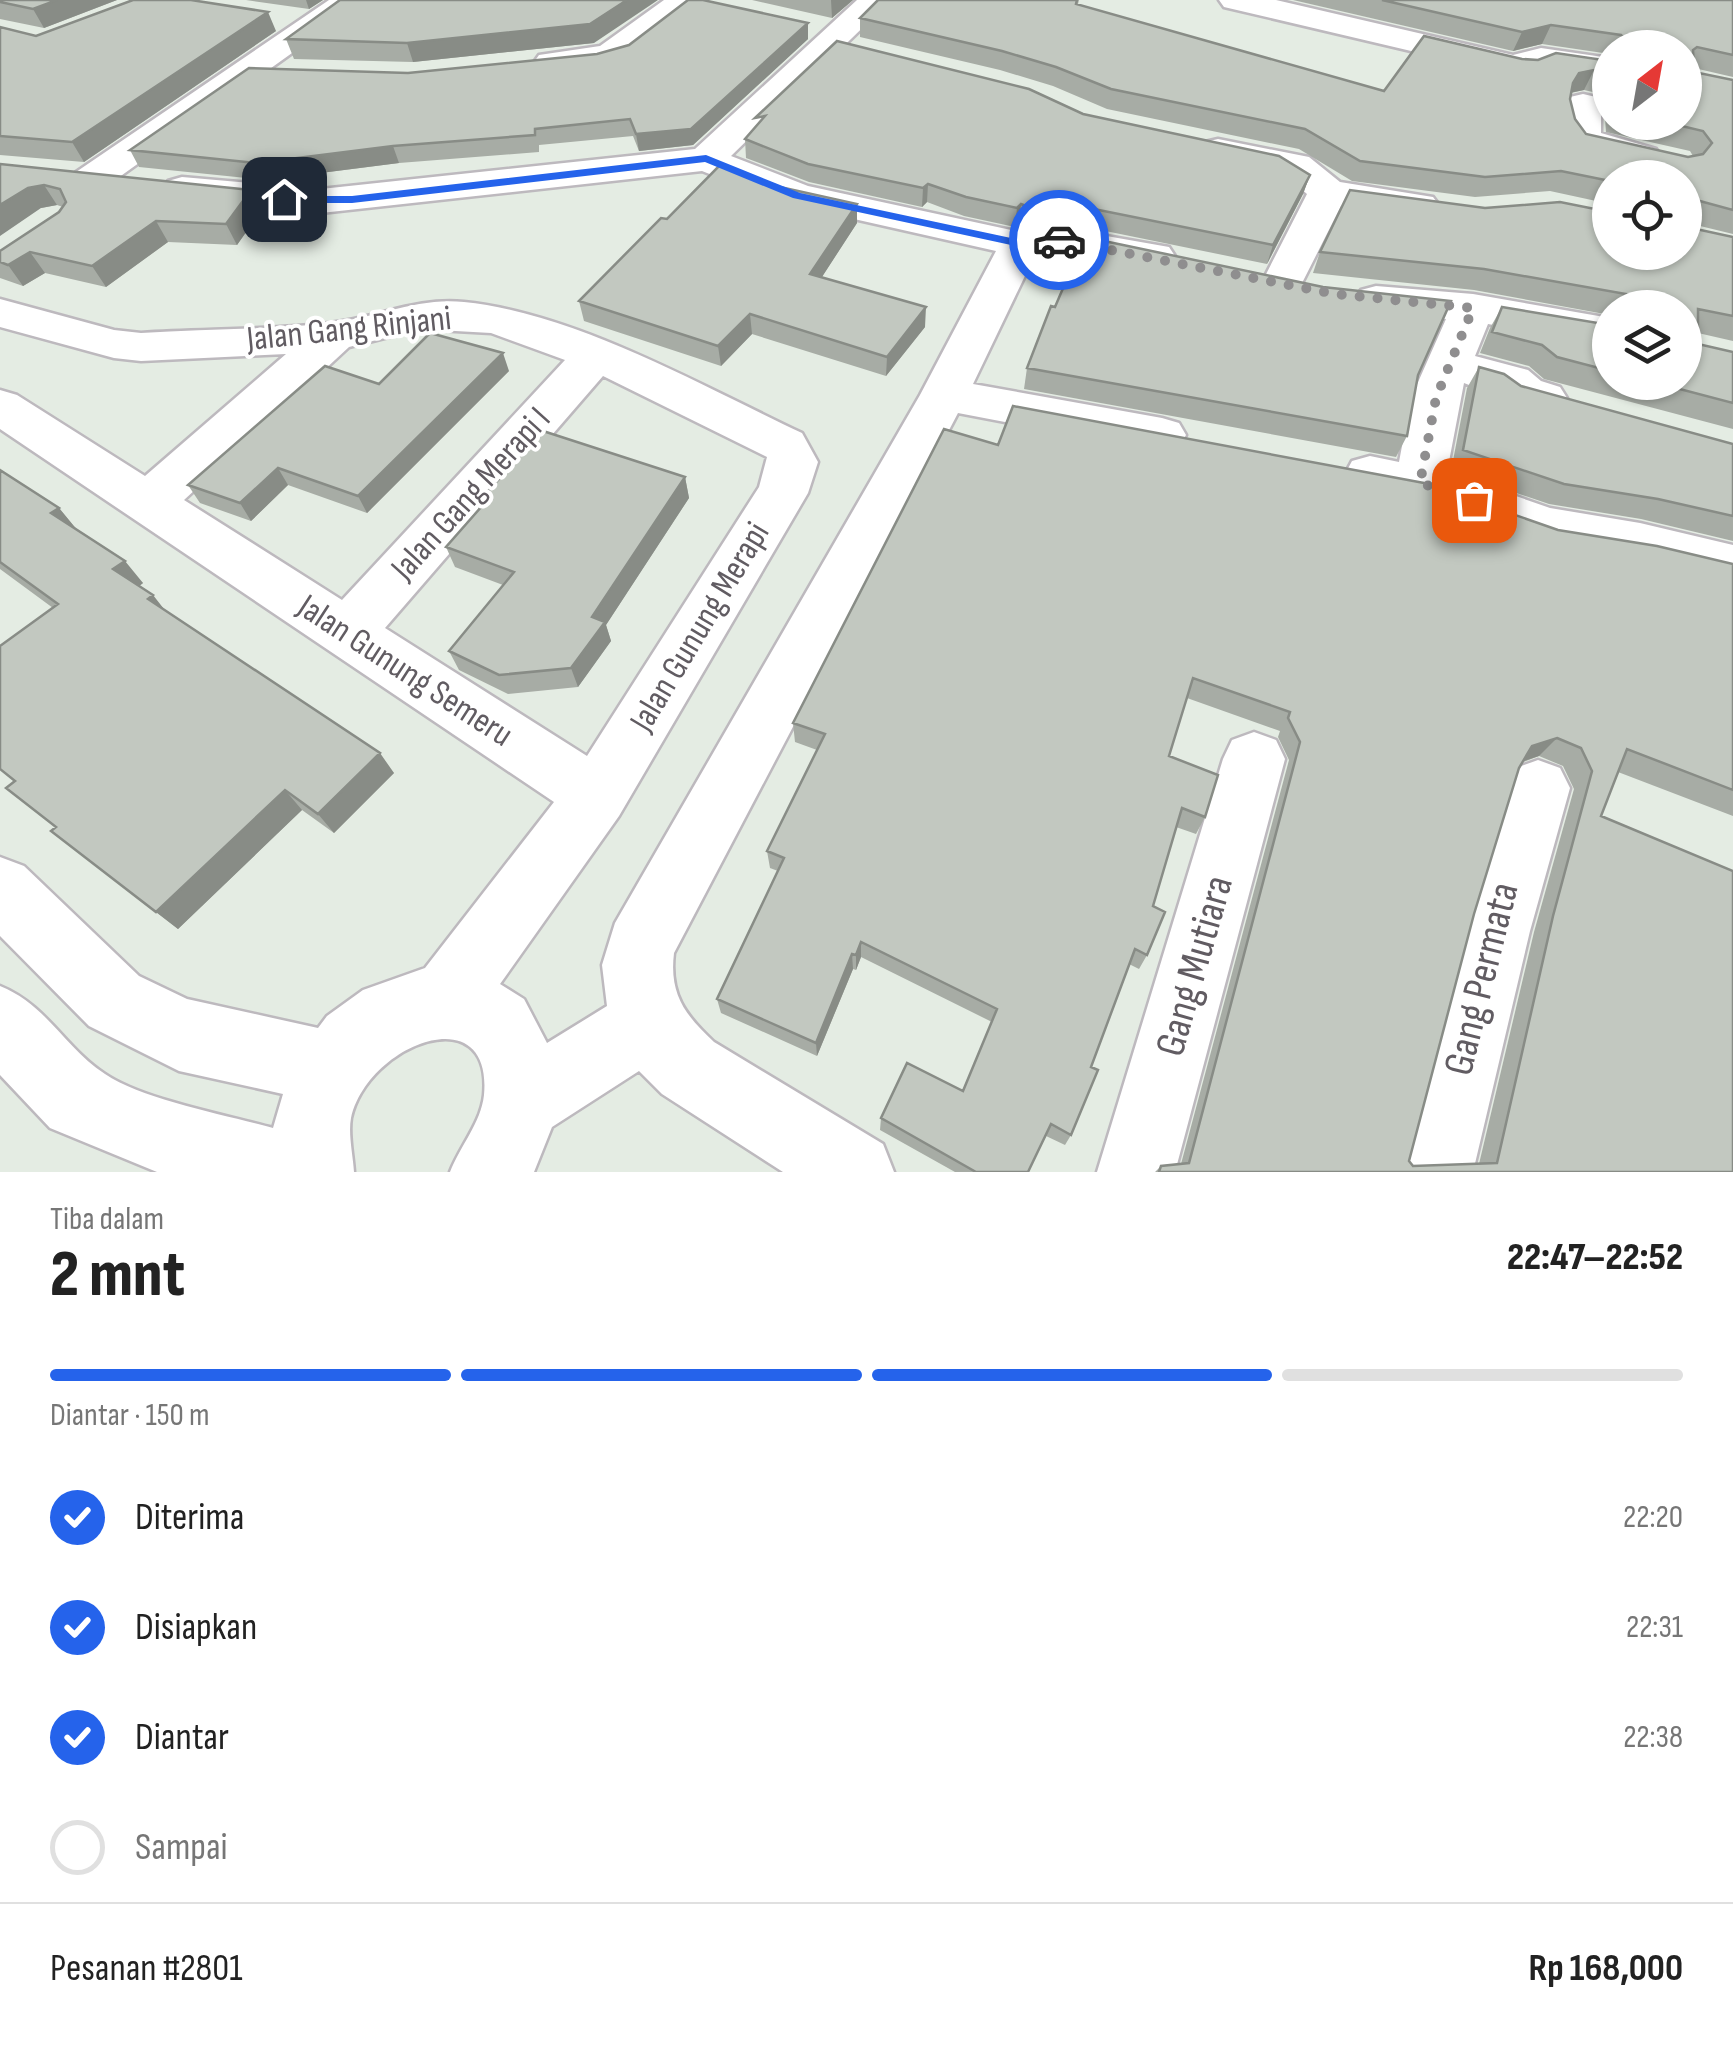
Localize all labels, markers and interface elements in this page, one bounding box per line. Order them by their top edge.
north arrow [1592,30,1702,140]
map controls [1592,30,1702,400]
pin [242,157,327,242]
button: locate [1592,160,1702,270]
icon: home [257,172,312,227]
courier [1009,190,1109,290]
icon: car [1032,213,1087,268]
button: layers [1592,290,1702,400]
street label: Jalan Gang Rinjani [244,297,453,361]
street label: Jalan Gang Merapi I [381,399,560,590]
pin [1432,458,1517,543]
icon: bag [1447,473,1502,528]
street label: Jalan Gunung Merapi [620,515,779,740]
street label: Jalan Gunung Semeru [289,585,521,756]
street label: Gang Mutiara [1145,870,1245,1062]
street label: Gang Permata [1433,877,1531,1081]
text: Tiba dalam [50,1200,164,1239]
text: 22:47–22:52 [1507,1235,1683,1280]
text: 2 mnt [50,1237,185,1315]
text: Diantar · 150 m [50,1396,210,1435]
icon: check [50,1490,105,1545]
text: Diterima [135,1495,244,1540]
text: 22:20 [1623,1498,1683,1537]
icon: check [50,1600,105,1655]
text: Disiapkan [135,1605,257,1650]
text: 22:31 [1626,1608,1683,1647]
icon: check [50,1710,105,1765]
text: Diantar [135,1715,229,1760]
text: 22:38 [1623,1718,1683,1757]
text: Sampai [135,1825,228,1870]
text: Pesanan #2801 [50,1946,242,1991]
text: Rp 168,000 [1528,1946,1683,1991]

